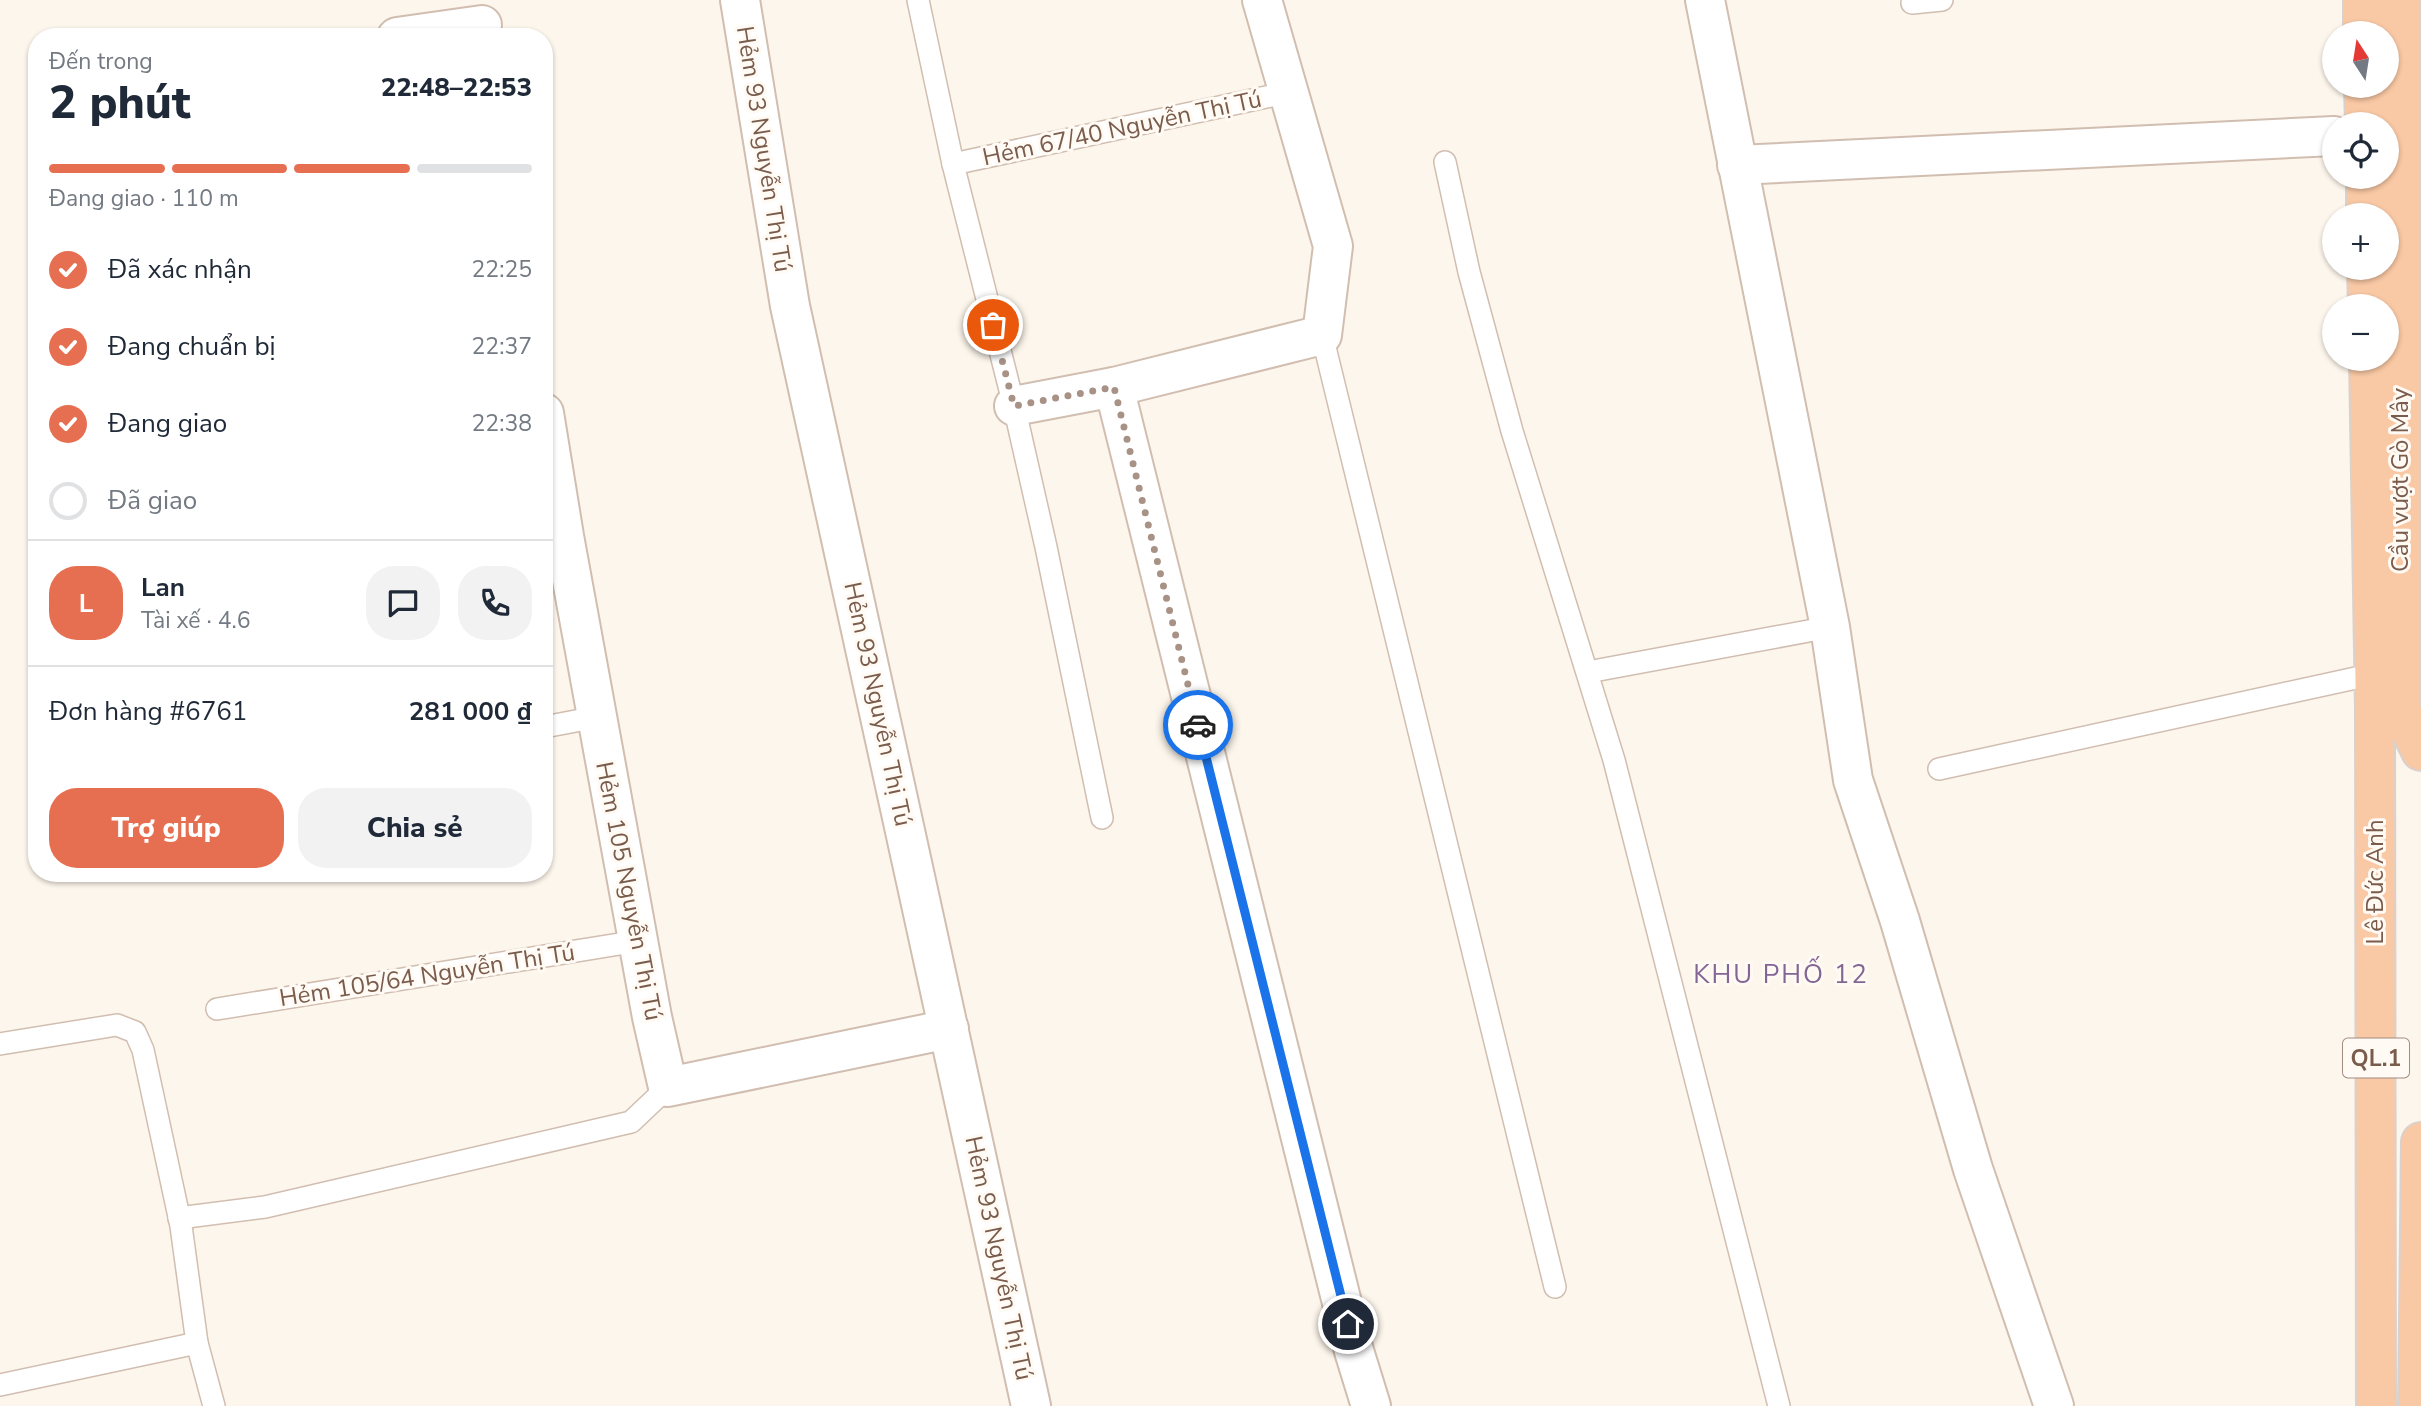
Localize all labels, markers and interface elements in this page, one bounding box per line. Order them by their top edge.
north arrow [2322,21,2399,98]
map controls [2322,21,2399,371]
street label: Hẻm 93 Nguyễn Thị Tú [729,24,799,274]
text: Đến trong [49,46,153,77]
text: 22:48–22:53 [381,70,532,105]
text: 2 phút [49,71,191,134]
street label: Hẻm 67/40 Nguyễn Thị Tú [980,83,1264,173]
button: locate [2322,112,2399,189]
text: Đang giao · 110 m [49,183,239,214]
button: + [2322,203,2399,280]
icon: check [49,251,87,289]
text: Đã xác nhận [108,252,252,287]
text: 22:25 [472,254,532,285]
button: − [2322,294,2399,371]
pin [963,295,1023,355]
icon: bag [974,306,1012,344]
icon: check [49,328,87,366]
text: Đang chuẩn bị [108,329,276,364]
text: 22:37 [472,331,532,362]
street label: Cầu vượt Gò Mây [2384,387,2416,572]
icon: check [49,405,87,443]
text: Đang giao [108,406,227,441]
text: 22:38 [472,408,532,439]
text: Đã giao [108,483,197,518]
button: chat [366,566,440,640]
button: phone [458,566,532,640]
text: Lan [141,570,185,605]
street label: Hẻm 93 Nguyễn Thị Tú [836,579,920,829]
text: L [79,586,93,621]
text: Tài xế · 4.6 [141,605,250,636]
courier [1163,690,1233,760]
text: Đơn hàng #6761 [49,694,247,729]
text: 281 000 ₫ [409,694,532,729]
icon: car [1179,706,1217,744]
street label: Hẻm 105 Nguyễn Thị Tú [588,759,670,1023]
button: Trợ giúp [49,788,284,868]
button: Chia sẻ [298,788,532,868]
street label: Lê Đức Anh [2359,819,2391,945]
street label: Hẻm 105/64 Nguyễn Thị Tú [277,936,577,1014]
district label: KHU PHỐ 12 [1693,956,1869,992]
road number: QL.1 [2343,1038,2409,1078]
street label: Hẻm 93 Nguyễn Thị Tú [957,1133,1041,1383]
pin [1318,1294,1378,1354]
icon: home [1329,1305,1367,1343]

